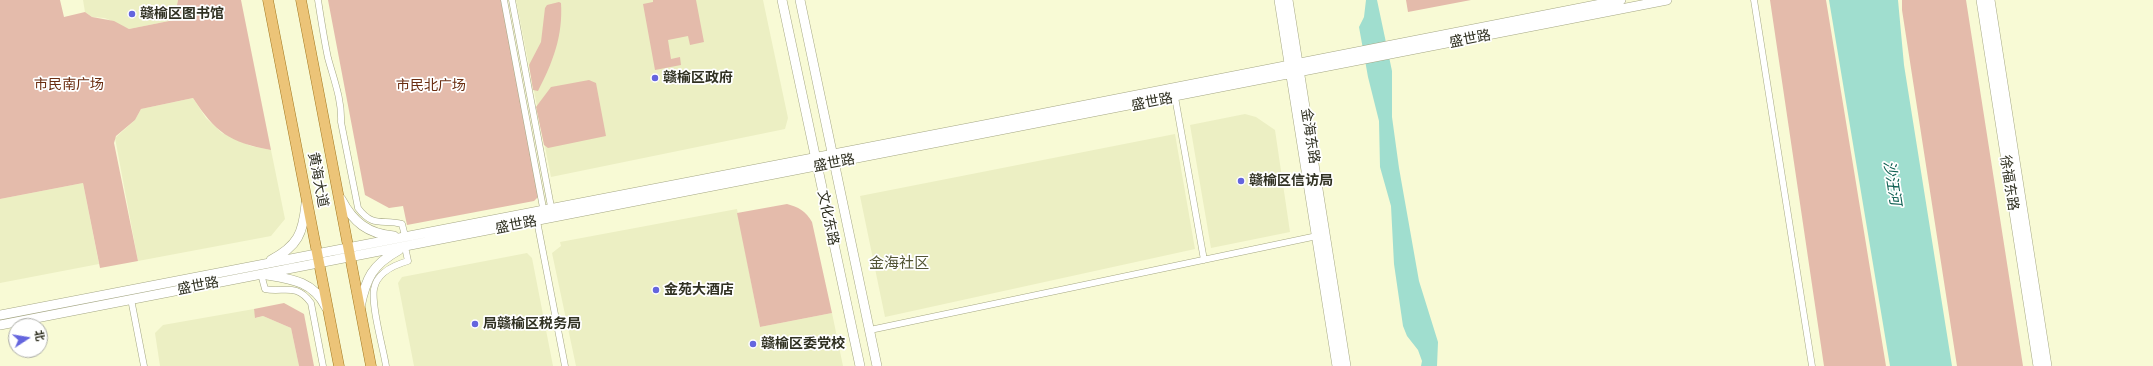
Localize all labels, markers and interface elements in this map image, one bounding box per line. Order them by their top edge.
place label: 赣榆区图书馆 [140,6,224,22]
marker: 赣榆区图书馆 [127,9,137,19]
street label: 盛世路 [1448,27,1492,51]
place label: 赣榆区政府 [663,70,733,86]
marker: 赣榆区政府 [650,73,660,83]
park label: 市民南广场 [34,77,104,93]
park label: 市民北广场 [396,78,466,94]
street label: 盛世路 [1130,90,1174,114]
street label: 金海东路 [1297,107,1323,165]
street label: 黄海大道 [304,151,332,209]
street label: 盛世路 [812,151,856,175]
street label: 徐福东路 [1996,154,2022,212]
water label: 沙汪河 [1880,159,1904,207]
place label: 赣榆区信访局 [1249,173,1333,189]
marker: 赣榆区信访局 [1236,176,1246,186]
street label: 文化东路 [814,189,842,247]
street label: 盛世路 [494,213,538,237]
district label: 金海社区 [869,254,929,272]
street label: 盛世路 [176,274,220,298]
place label: 金苑大酒店 [664,282,734,298]
marker: 金苑大酒店 [651,285,661,295]
place label: 局赣榆区税务局 [483,316,581,332]
north arrow [8,318,48,358]
marker: 局赣榆区税务局 [470,319,480,329]
text: 北 [32,329,47,342]
place label: 赣榆区委党校 [761,336,845,352]
marker: 赣榆区委党校 [748,339,758,349]

